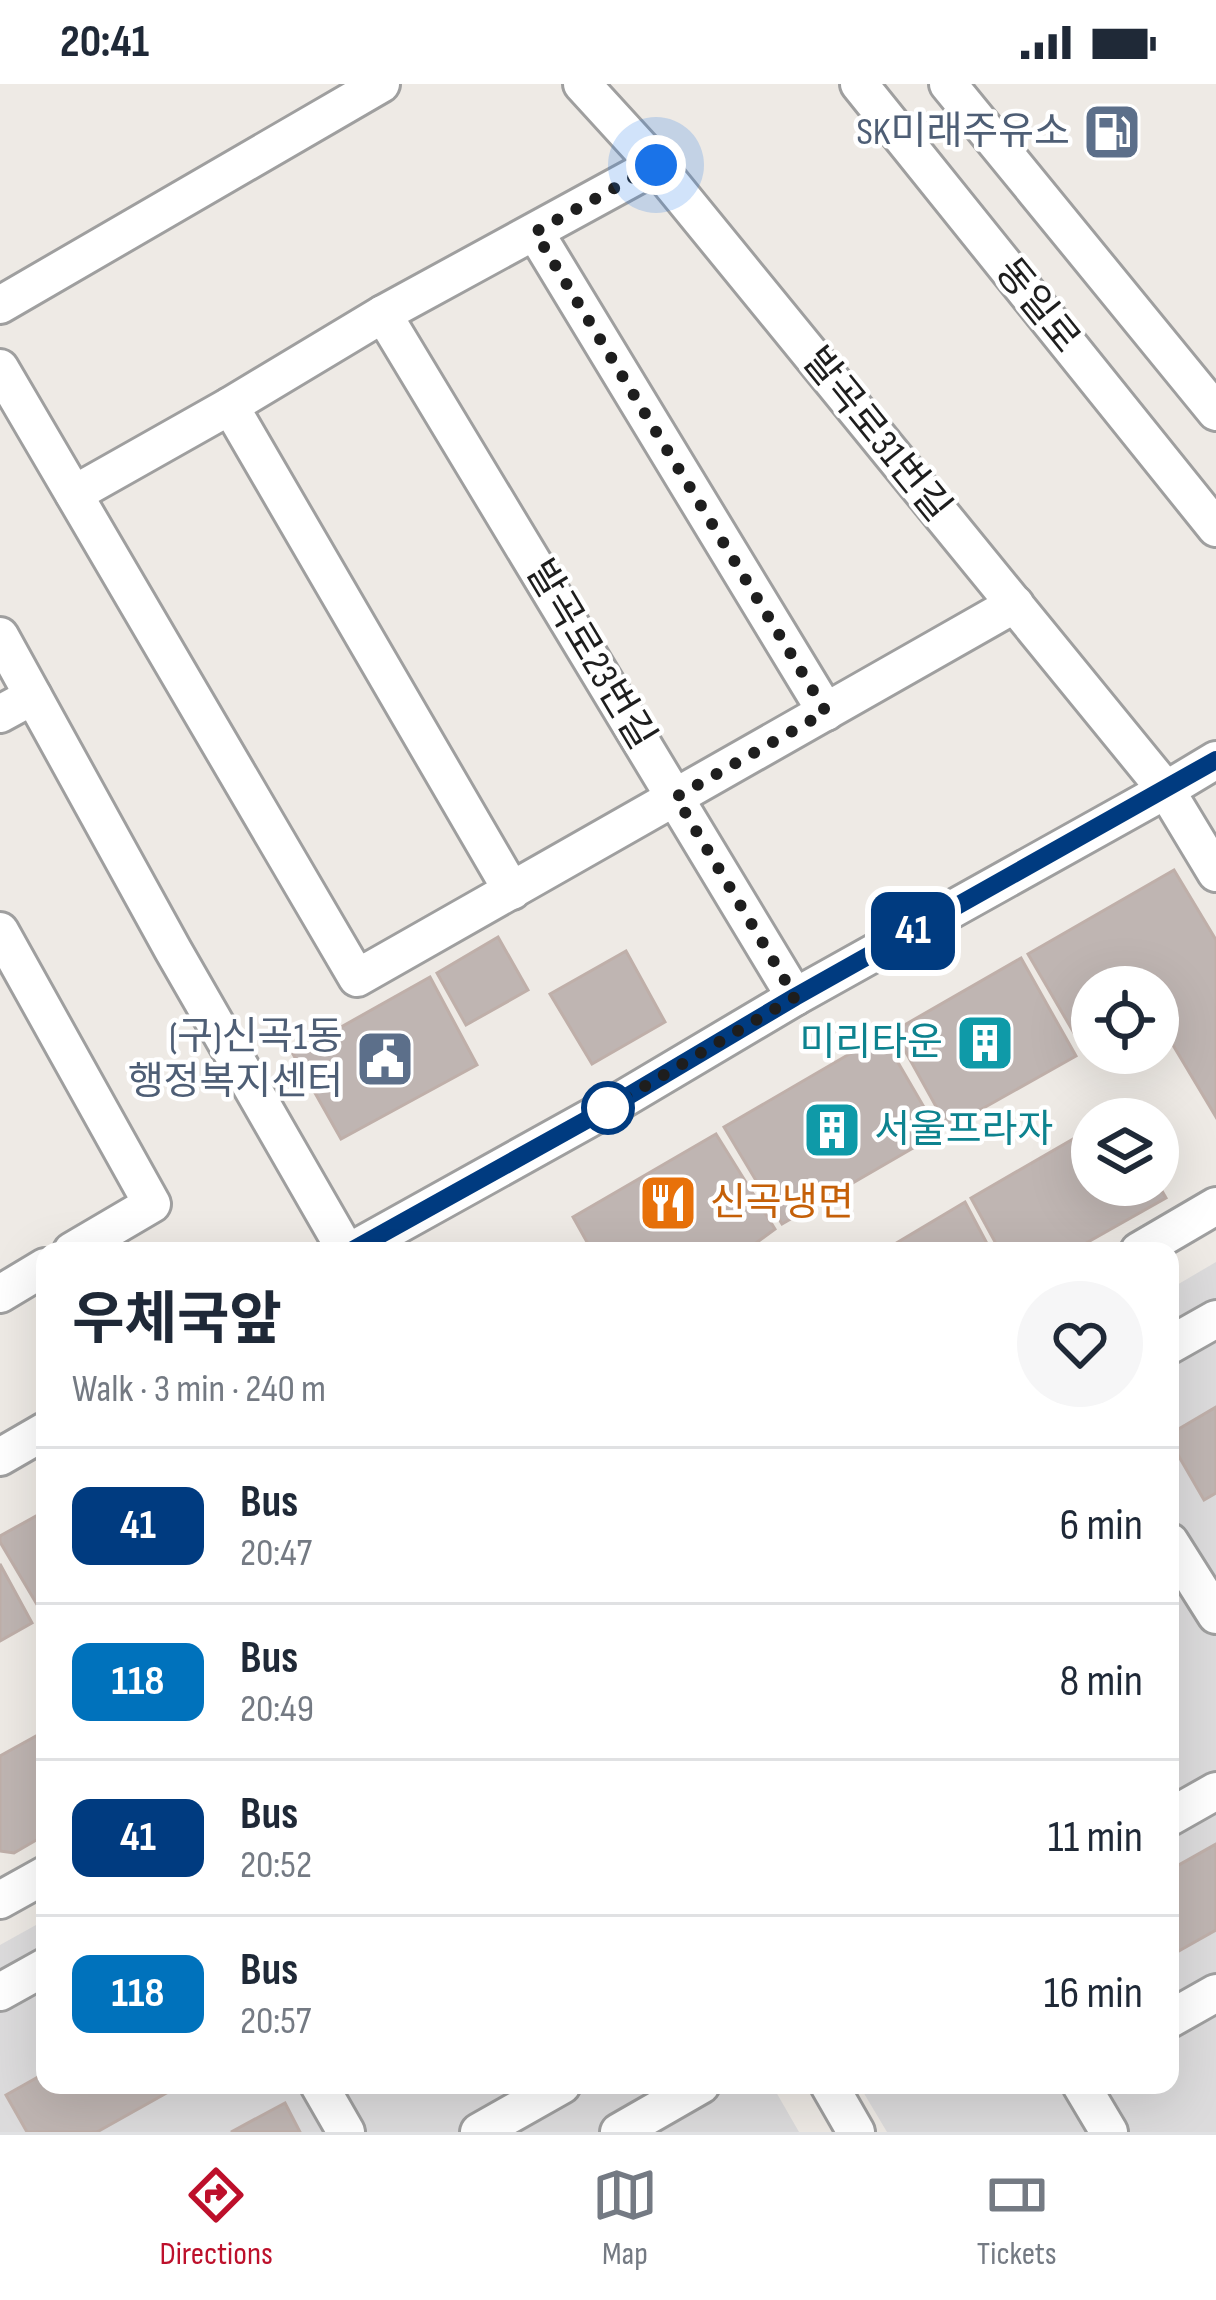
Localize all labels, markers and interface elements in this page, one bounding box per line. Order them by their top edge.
text: 20:41 [60,15,149,70]
fuel station icon: SK미래주유소 [1081,101,1143,163]
place label: SK미래주유소 [856,109,1070,156]
your location [626,135,686,195]
street label: 동일로 [985,249,1089,363]
street label: 발곡로31번길 [792,339,960,531]
street label: 발곡로23번길 [515,552,665,758]
line badge: 41 [859,892,967,970]
text: 41 [895,905,931,956]
map controls [1071,966,1179,1206]
button: locate [1071,966,1179,1074]
building icon: 미리타운 [954,1012,1016,1074]
place label: (구)신곡1동 행정복지센터 [128,1014,343,1106]
place label: 미리타운 [799,1020,943,1067]
public building icon: (구)신곡1동 행정복지센터 [354,1028,416,1090]
unlabelled marker [583,1083,633,1133]
button: layers [1071,1098,1179,1206]
building icon: 서울프라자 [801,1099,863,1161]
place label: 서울프라자 [874,1107,1053,1154]
restaurant icon: 신곡냉면 [637,1172,699,1234]
place label: 신곡냉면 [710,1180,854,1227]
button: heart [1017,1281,1143,1407]
text: 우체국앞 [72,1287,282,1355]
text: Walk · 3 min · 240 m [72,1366,326,1413]
text: Bus [240,1475,298,1530]
text: 6 min [1060,1498,1143,1553]
text: 41 [120,1500,156,1551]
text: 20:47 [240,1530,312,1577]
text: Bus [240,1631,298,1686]
text: 8 min [1060,1654,1143,1709]
text: 118 [112,1656,164,1707]
text: 20:49 [240,1686,314,1733]
text: Bus [240,1787,298,1842]
text: 11 min [1048,1810,1143,1865]
text: 41 [120,1812,156,1863]
text: 20:52 [240,1842,312,1889]
text: Bus [240,1943,298,1998]
text: 16 min [1044,1966,1143,2021]
text: 118 [112,1968,164,2019]
text: 20:57 [240,1998,311,2045]
tab: Directions [159,2162,273,2274]
tab: Map [592,2162,658,2274]
tab: Tickets [977,2162,1057,2274]

